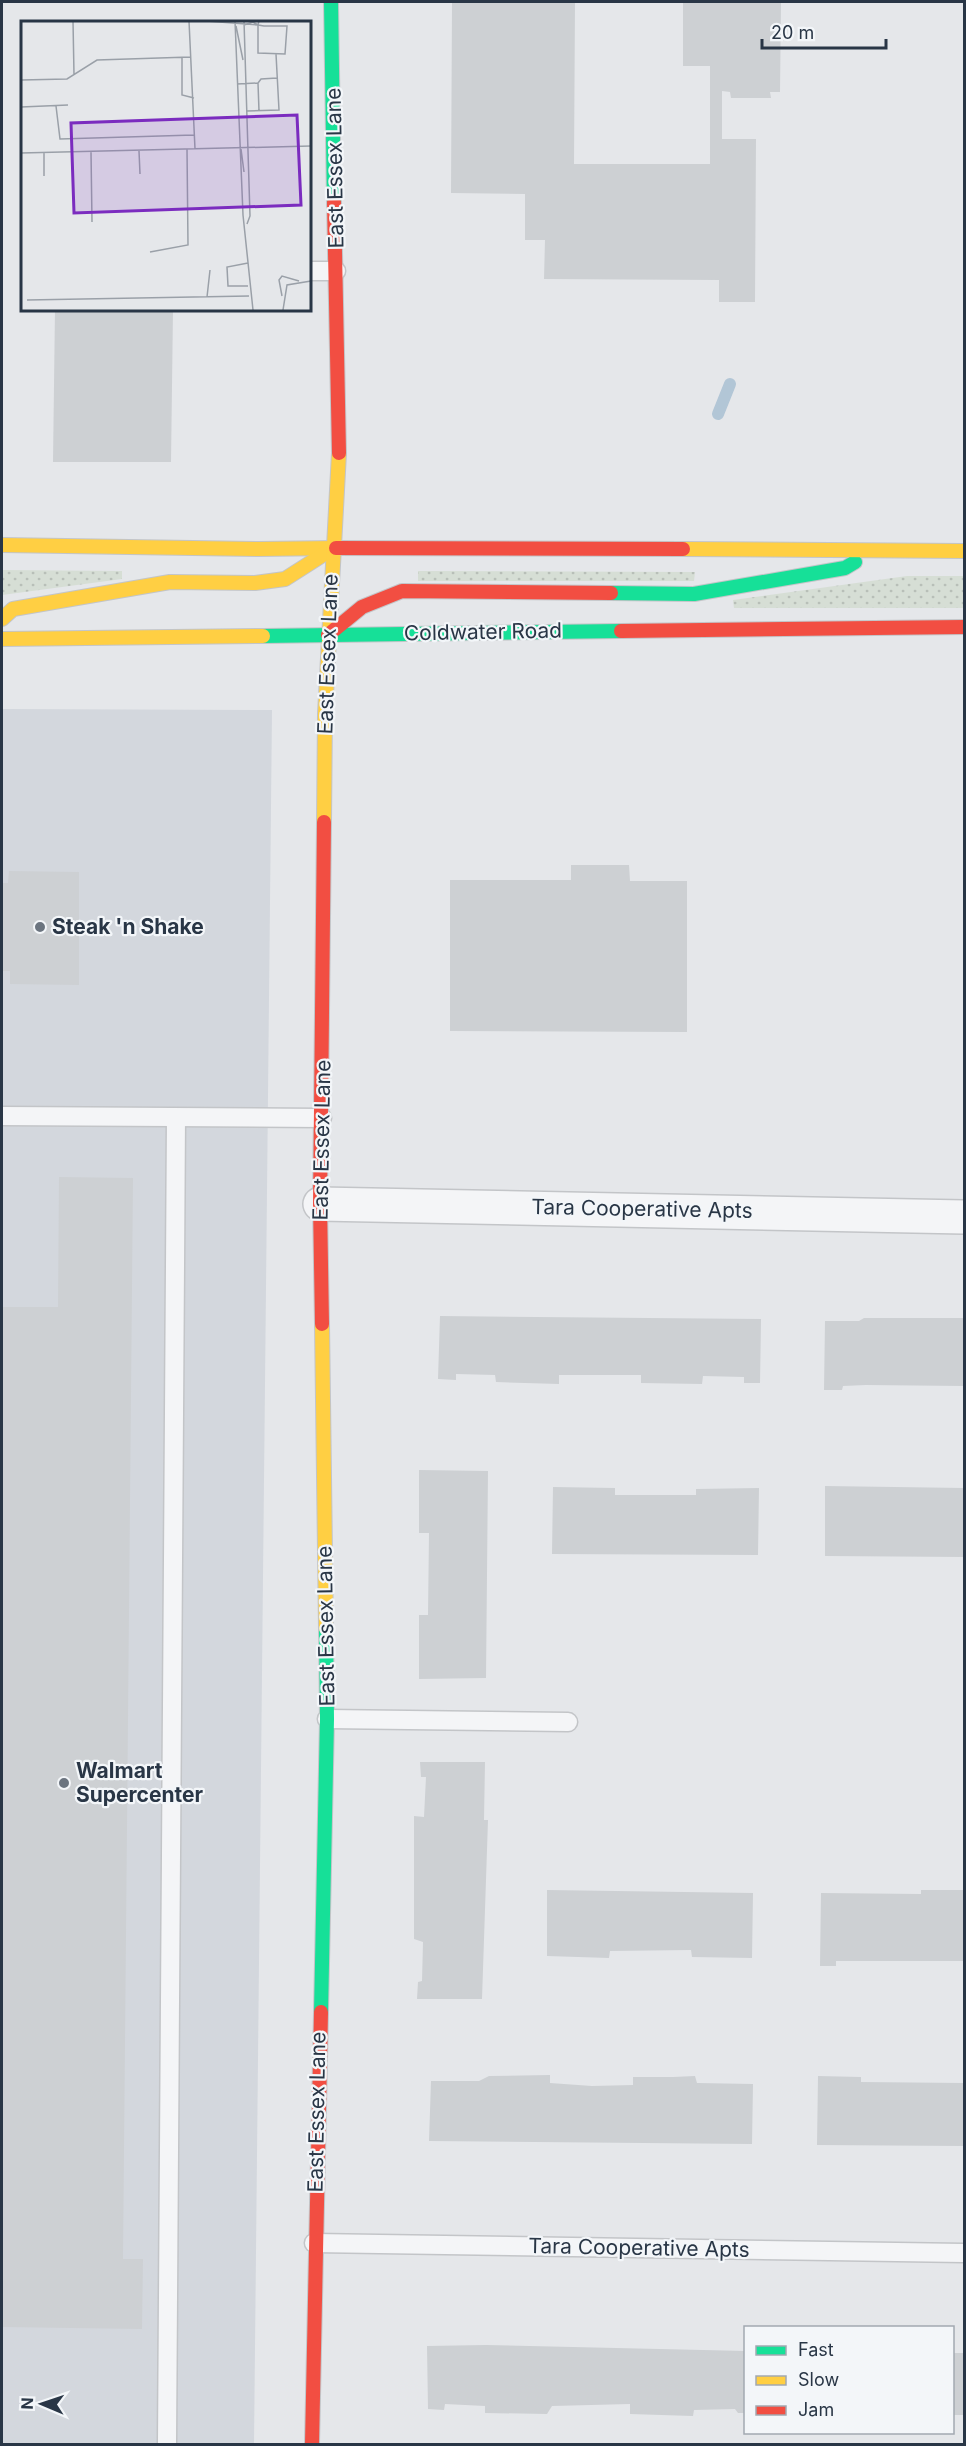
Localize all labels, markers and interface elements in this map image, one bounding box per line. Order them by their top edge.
scale bar [762,12,886,50]
inset map [21,21,310,310]
text: 20 m [771,22,814,43]
street label: East Essex Lane [321,88,348,248]
street label: East Essex Lane [312,573,343,735]
street label: Coldwater Road [404,618,562,645]
place label: Steak 'n Shake [52,914,204,939]
marker: Steak 'n Shake [33,920,47,934]
street label: East Essex Lane [308,1060,335,1220]
street label: Tara Cooperative Apts [531,1194,753,1223]
street label: East Essex Lane [312,1546,339,1706]
place label: Walmart Supercenter [76,1758,204,1807]
marker: Walmart Supercenter [57,1776,71,1790]
street label: East Essex Lane [303,2032,330,2192]
street label: Tara Cooperative Apts [528,2233,750,2262]
legend [744,2326,954,2434]
text: Fast [798,2339,834,2360]
text: Slow [798,2369,839,2390]
north arrow [12,2374,72,2434]
text: N [17,2397,37,2410]
text: Jam [798,2399,834,2420]

